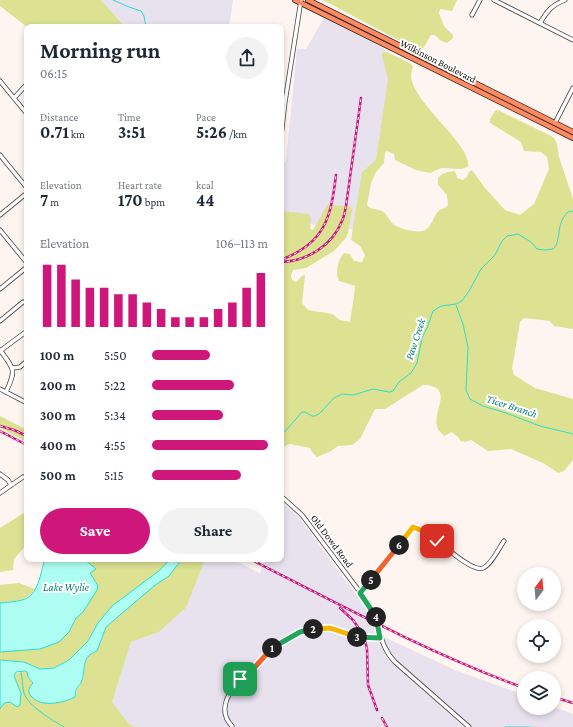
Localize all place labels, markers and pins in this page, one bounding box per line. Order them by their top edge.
pin [420,524,454,558]
pin: 6 [389,535,409,555]
pin: 5 [361,570,381,590]
pin: 4 [366,607,386,627]
pin: 2 [303,619,323,639]
pin: 3 [347,627,367,647]
pin: 1 [262,638,282,658]
pin [223,662,257,696]

